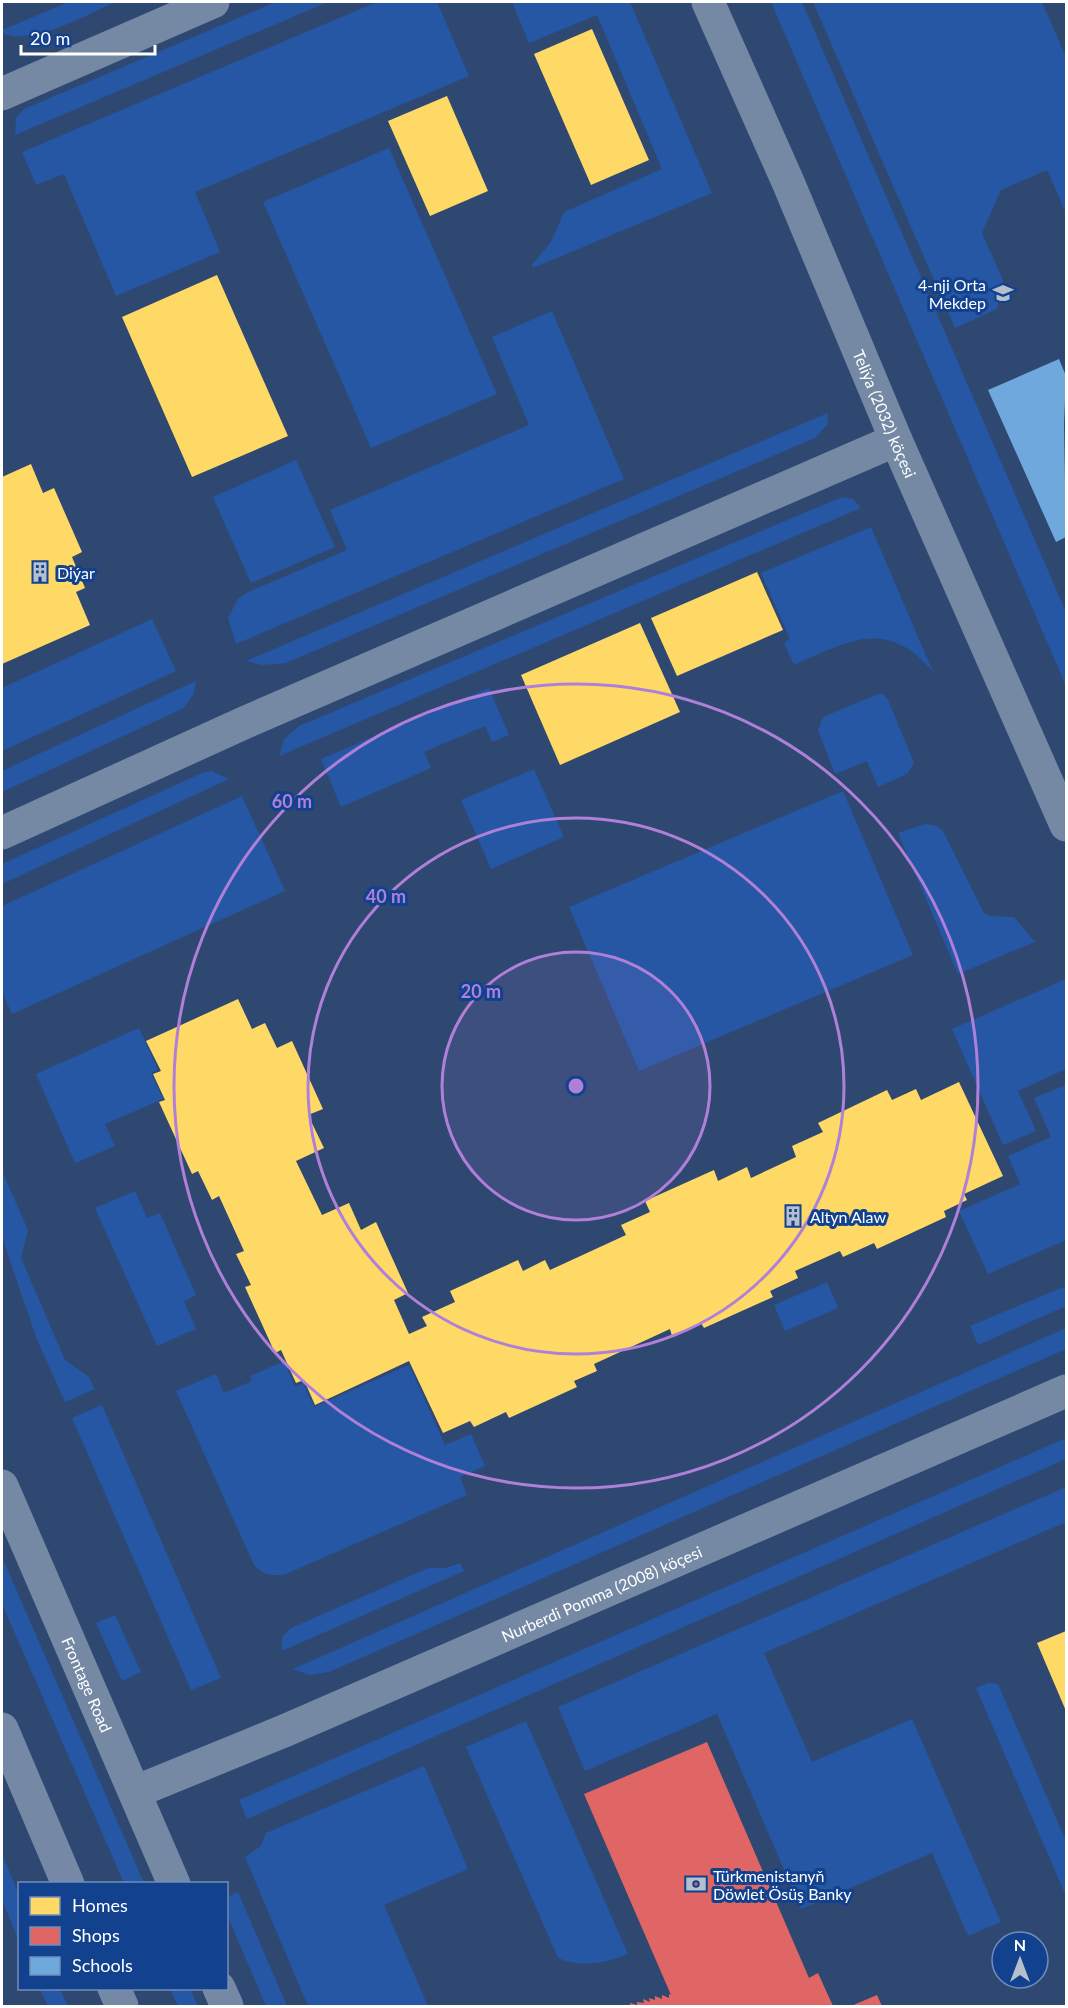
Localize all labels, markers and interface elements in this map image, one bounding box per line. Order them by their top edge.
scale bar [21,18,154,56]
text: 20 m [30,27,70,49]
place label: 4-nji Orta Mekdep [918,275,986,312]
school or university icon: 4-nji Orta Mekdep [991,281,1015,305]
street label: Teliýa (2032) köçesi [850,347,921,480]
building icon: Diýar [28,560,52,584]
place label: Diýar [57,563,95,582]
text: 60 m [272,790,312,812]
text: 40 m [366,885,406,907]
text: 20 m [461,980,501,1002]
centre of rings [566,1076,586,1096]
building icon: Altyn Alaw [781,1204,805,1228]
place label: Altyn Alaw [810,1207,887,1226]
street label: Nurberdi Pomma (2008) köçesi [498,1541,704,1645]
street label: Frontage Road [59,1634,117,1735]
place label: Türkmenistanyň Döwlet Ösüş Banky [713,1866,852,1903]
bank icon: Türkmenistanyň Döwlet Ösüş Banky [684,1872,708,1896]
legend [18,1882,228,1990]
text: Homes [72,1894,128,1916]
text: Shops [72,1924,120,1946]
north arrow [990,1930,1050,1990]
text: N [1014,1935,1026,1954]
text: Schools [72,1954,133,1976]

